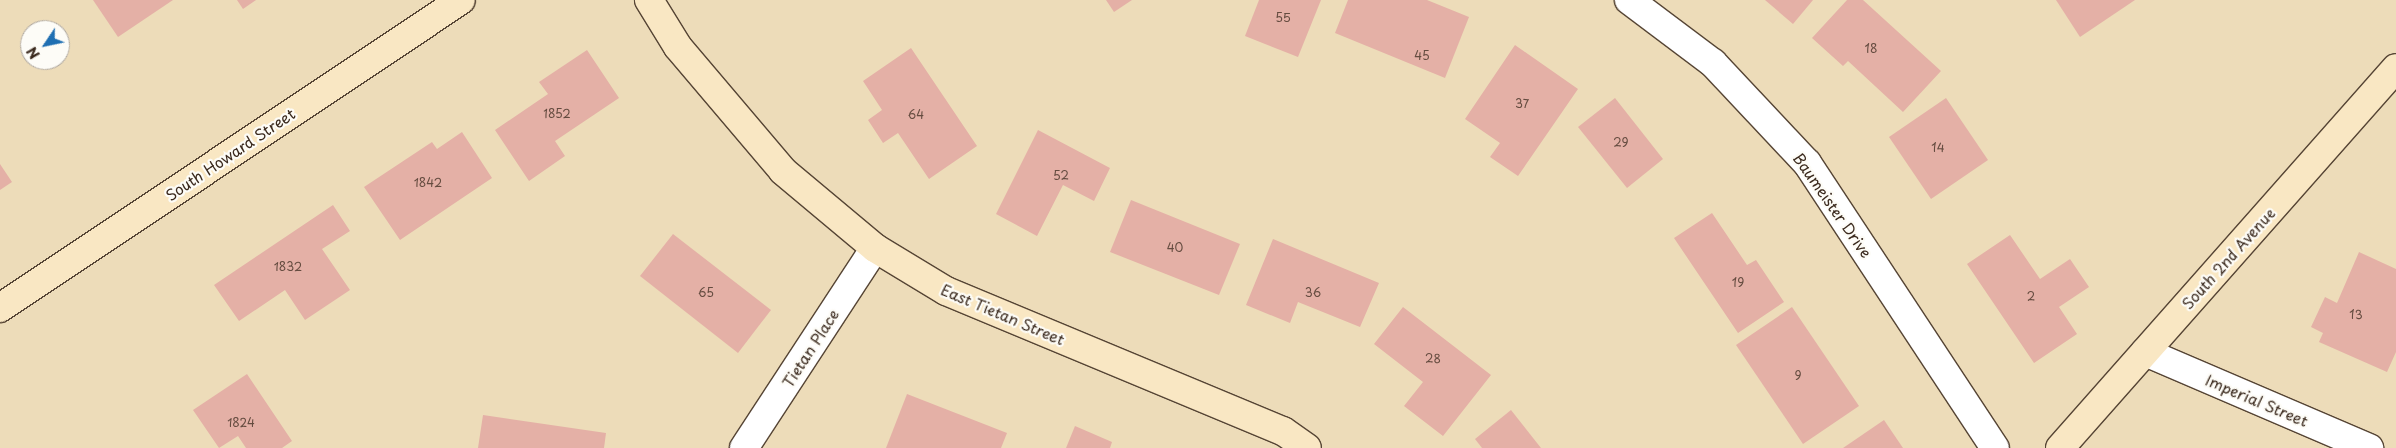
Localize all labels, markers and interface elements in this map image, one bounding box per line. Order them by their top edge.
house number: 55 [1275,11,1291,25]
north arrow [20,20,70,70]
house number: 18 [1865,42,1877,56]
text: N [21,43,45,64]
house number: 45 [1414,49,1430,63]
house number: 37 [1515,97,1529,111]
street label: South Howard Street [162,104,298,204]
house number: 1852 [543,107,571,121]
house number: 64 [908,108,924,122]
house number: 29 [1613,136,1629,150]
house number: 14 [1931,141,1945,155]
street label: Baumeister Drive [1790,149,1876,261]
house number: 52 [1053,169,1069,183]
house number: 1842 [414,176,442,190]
street label: South 2nd Avenue [2178,203,2278,313]
house number: 40 [1167,241,1183,255]
house number: 1832 [274,260,302,274]
house number: 19 [1732,276,1744,290]
street label: East Tietan Street [939,280,1067,348]
house number: 65 [698,286,714,300]
house number: 36 [1305,286,1321,300]
house number: 2 [2027,290,2035,304]
street label: Tietan Place [778,306,842,390]
house number: 13 [2349,308,2363,322]
house number: 28 [1425,352,1441,366]
house number: 9 [1794,369,1802,383]
street label: Imperial Street [2203,370,2311,430]
house number: 1824 [227,416,255,430]

